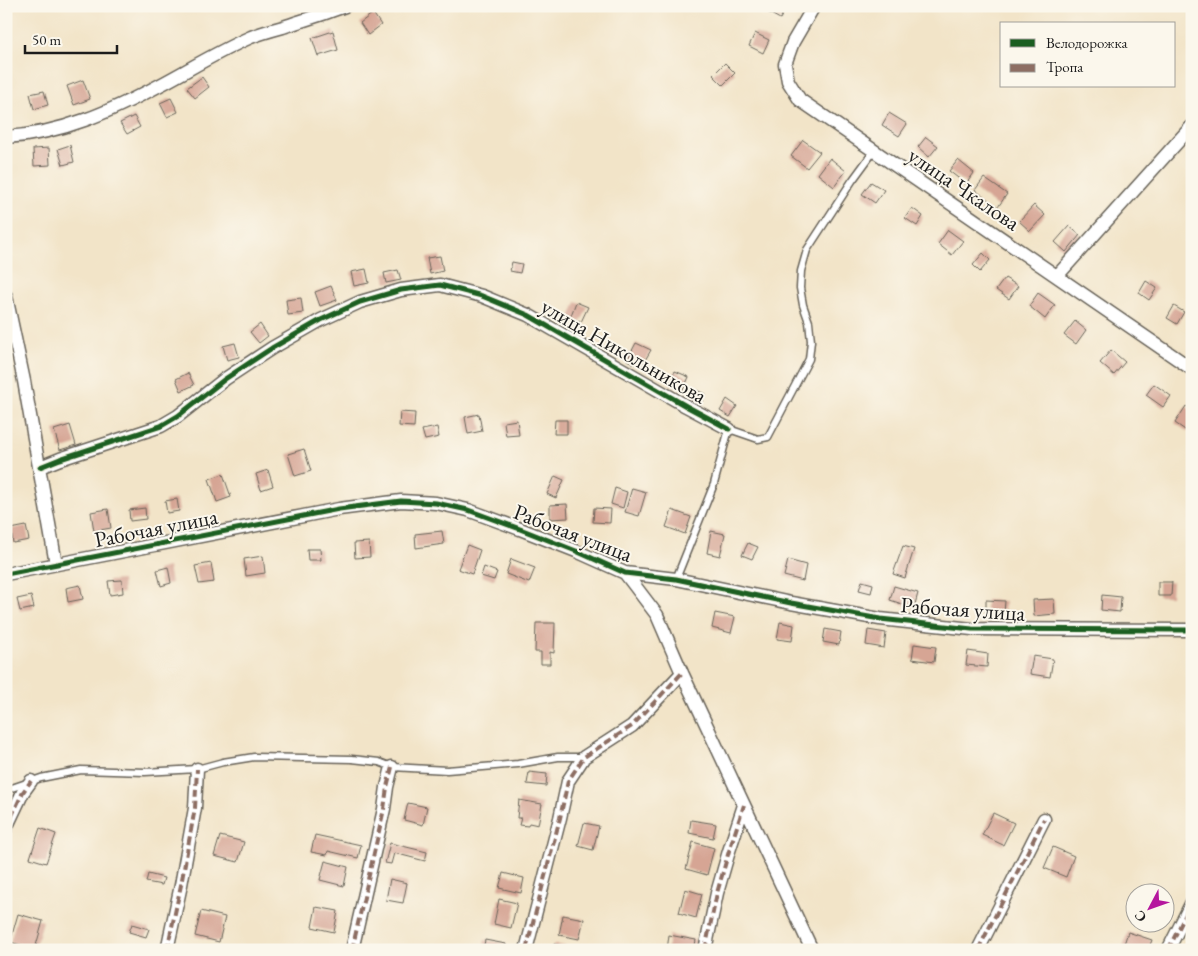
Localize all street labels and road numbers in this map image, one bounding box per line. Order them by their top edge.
street label: улица Чкалова [902,141,1026,237]
street label: улица Никольникова [536,292,712,410]
street label: Рабочая улица [509,497,637,569]
street label: Рабочая улица [92,502,220,554]
street label: Рабочая улица [900,590,1027,628]

